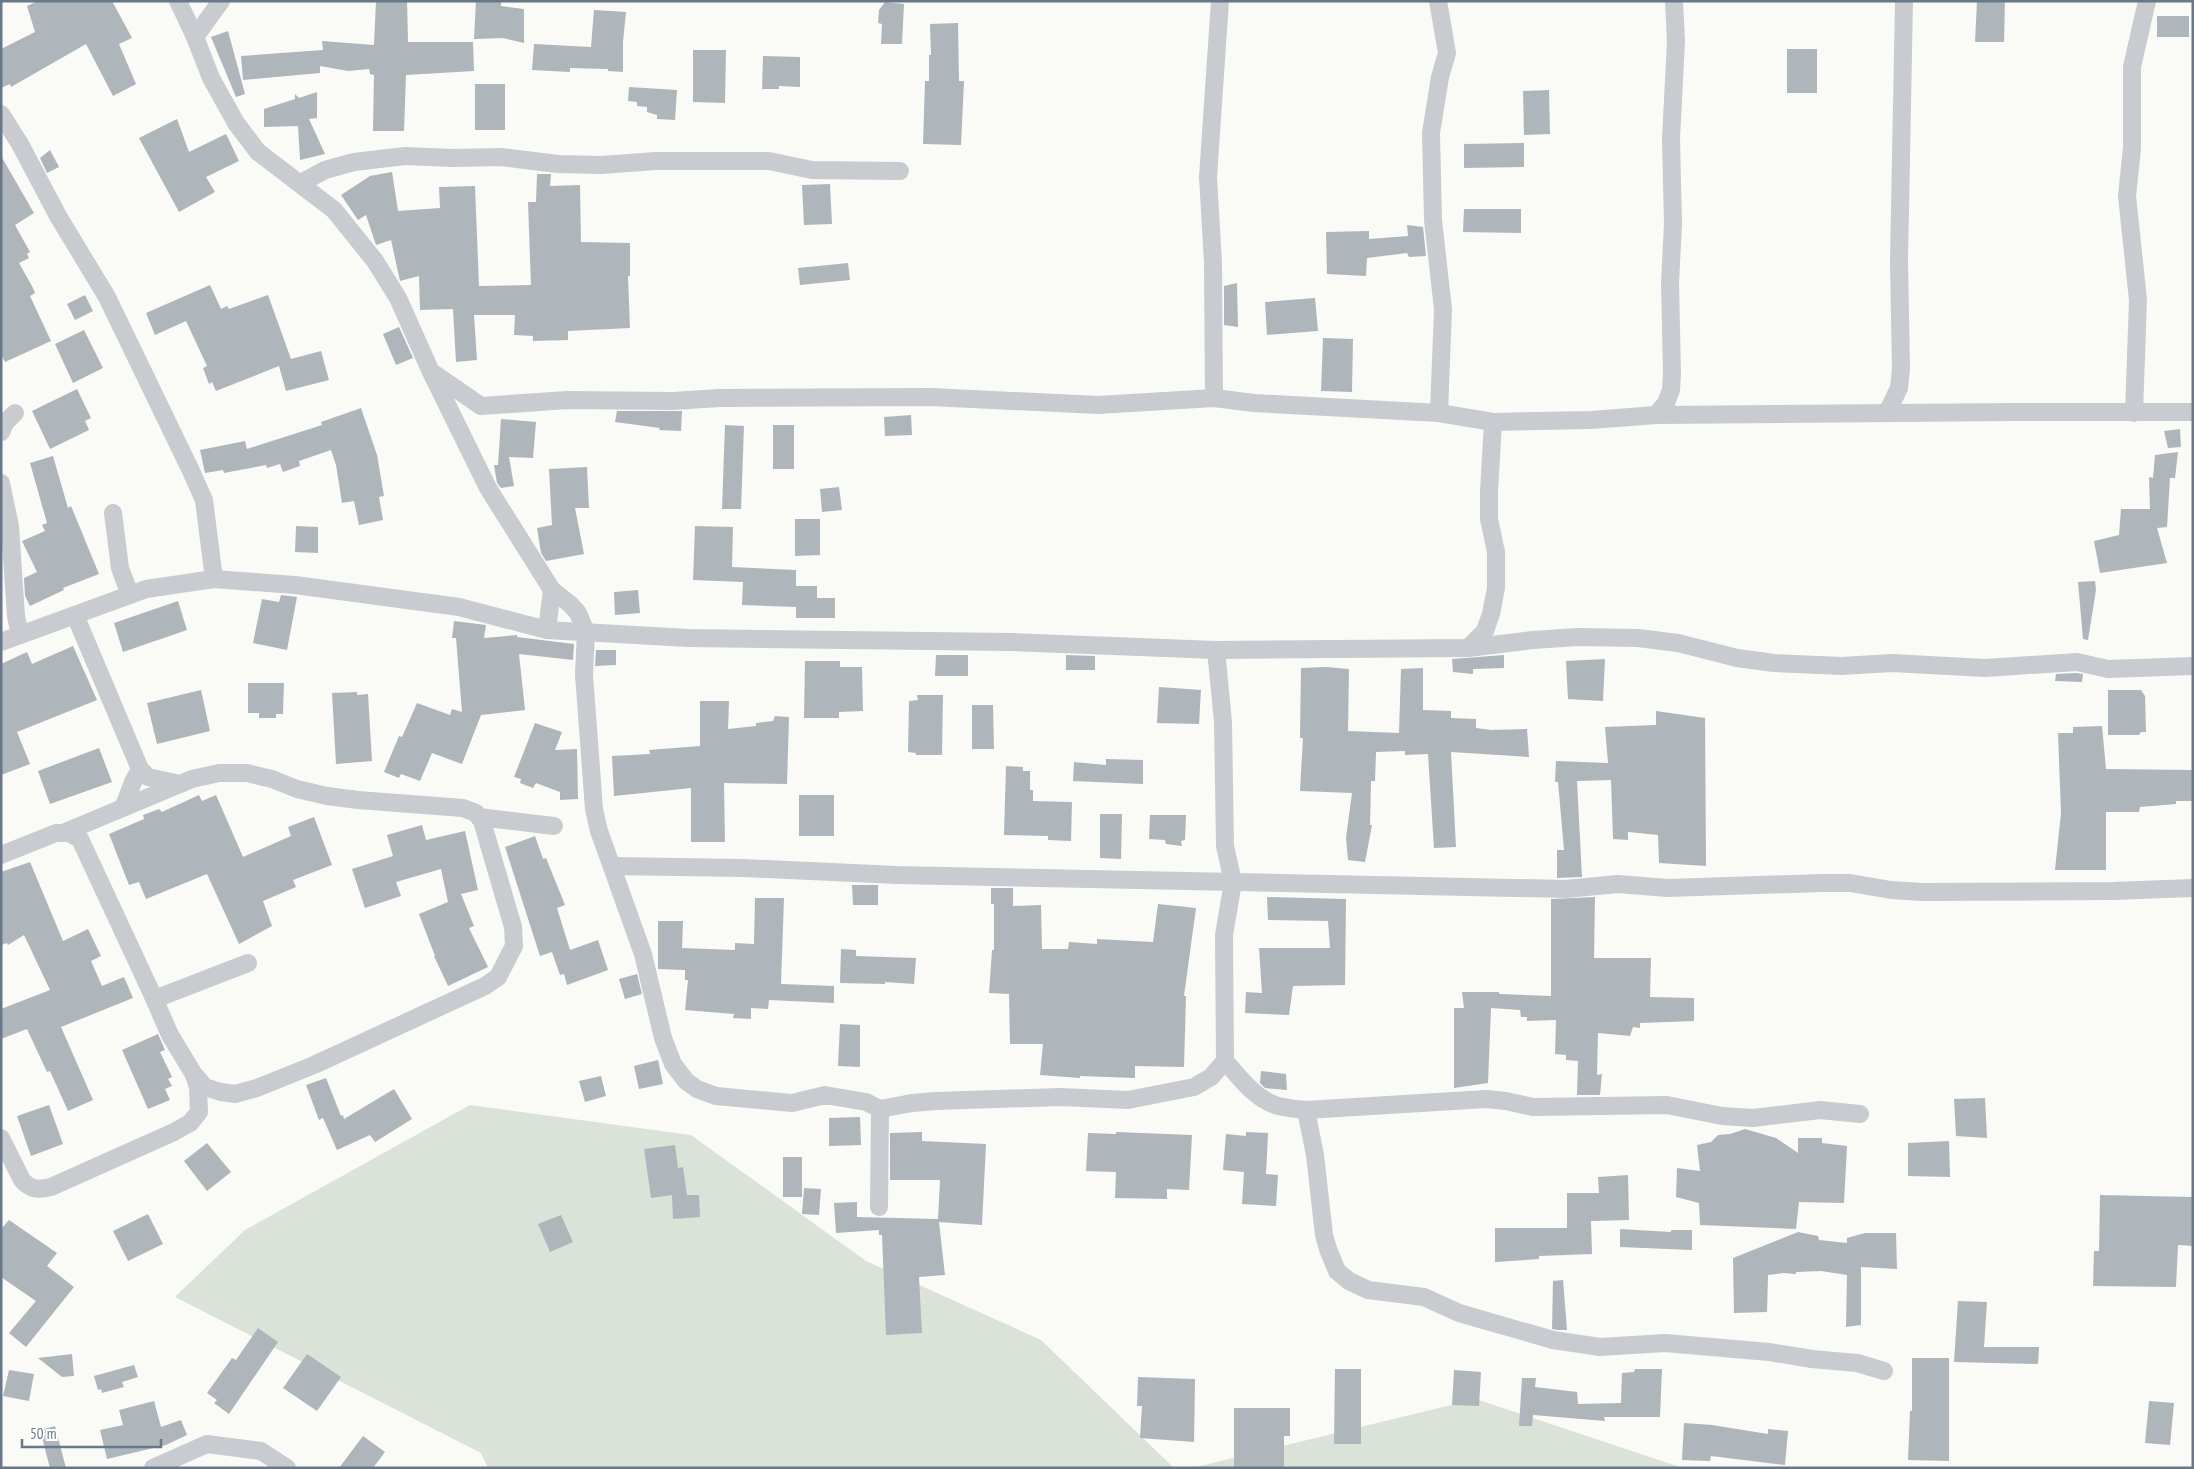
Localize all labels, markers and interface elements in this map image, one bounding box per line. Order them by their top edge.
scale bar [22,1416,161,1448]
text: 50 m [30,1424,56,1443]

